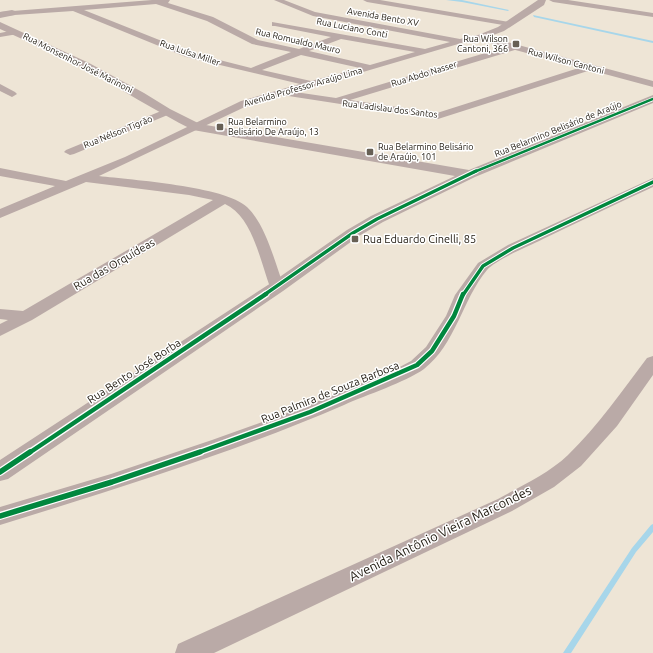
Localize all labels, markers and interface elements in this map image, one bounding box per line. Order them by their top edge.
street label: Avenida Bento XV [346,6,420,28]
street label: Rua Luciano Conti [316,16,388,40]
street label: Rua Romualdo Mauro [254,26,342,56]
street label: Rua Monsenhor José Marinoni [21,31,135,95]
place label: Rua Wilson Cantoni, 366 [457,34,508,54]
street label: Rua Luísa Miller [159,38,222,68]
marker: Rua Wilson Cantoni, 366 [511,39,521,49]
street label: Rua Wilson Cantoni [527,46,605,76]
street label: Rua Abdo Nasser [390,59,459,89]
street label: Avenida Professor Araújo Lima [242,65,364,109]
street label: Rua Ladislau dos Santos [342,98,438,120]
street label: Rua Belarmino Belisário de Araújo [493,99,623,159]
street label: Rua Nélson Tigrão [82,114,154,150]
place label: Rua Belarmino Belisário De Araújo, 13 [228,117,319,137]
marker: Rua Belarmino Belisário De Araújo, 13 [215,122,225,132]
place label: Rua Belarmino Belisário de Araújo, 101 [378,142,474,162]
marker: Rua Belarmino Belisário de Araújo, 101 [365,147,375,157]
place label: Rua Eduardo Cinelli, 85 [363,233,476,245]
marker: Rua Eduardo Cinelli, 85 [350,234,360,244]
street label: Rua das Orquídeas [71,236,157,292]
street label: Rua Bento José Borba [85,336,183,406]
street label: Rua Palmira de Souza Barbosa [259,359,401,425]
street label: Avenida Antônio Vieira Marcondes [347,483,533,583]

